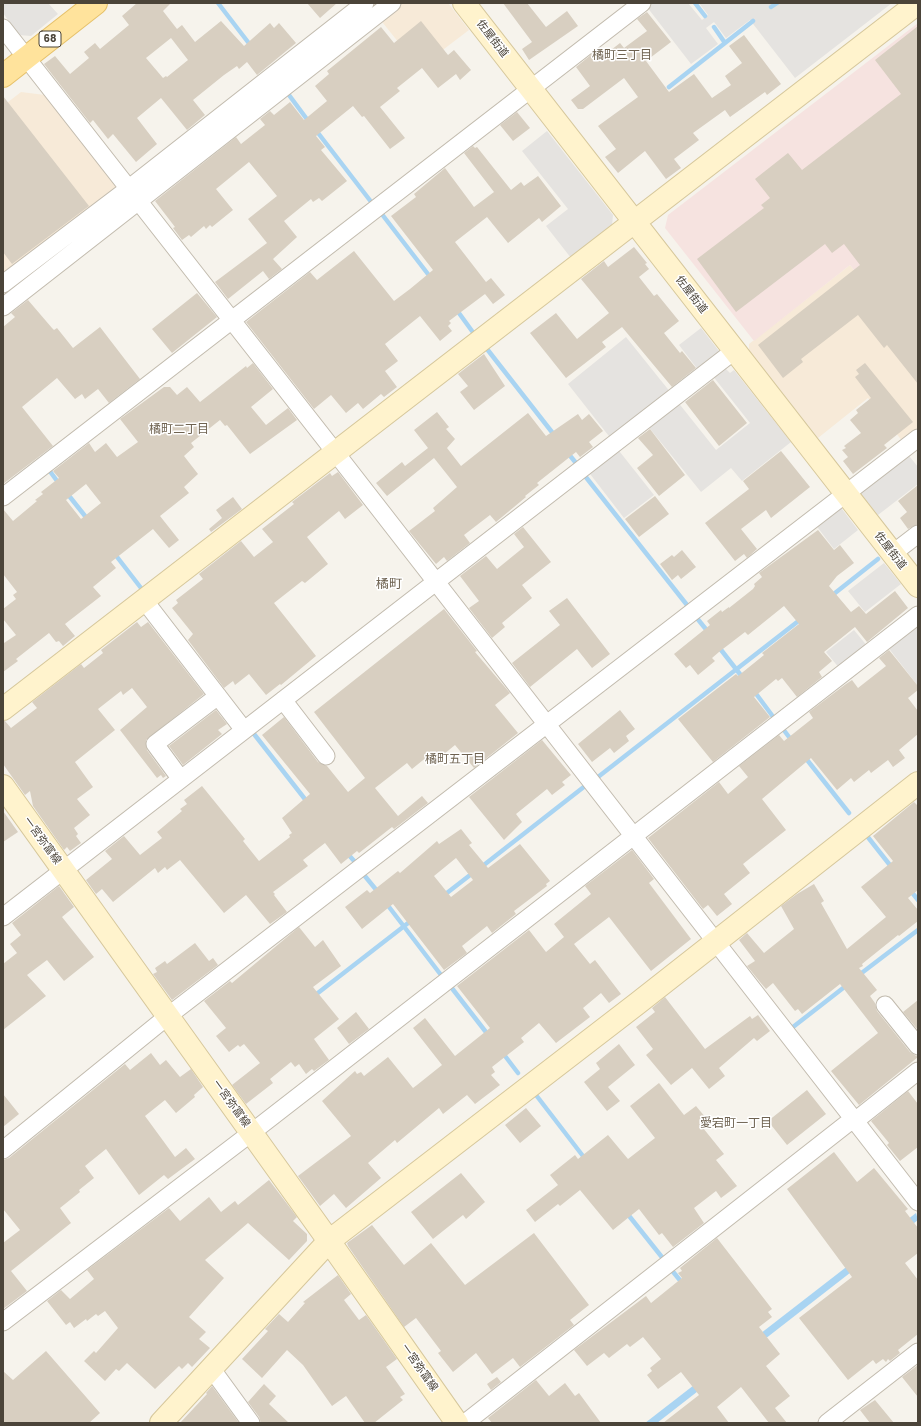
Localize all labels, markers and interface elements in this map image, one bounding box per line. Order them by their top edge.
street label: 佐屋街道 [473,18,511,60]
road number: 68 [39,31,61,47]
district label: 橘町三丁目 [592,49,652,63]
street label: 佐屋街道 [672,274,710,316]
district label: 橘町二丁目 [149,423,209,437]
street label: 佐屋街道 [871,530,909,572]
district label: 橘町 [376,577,402,593]
district label: 橘町五丁目 [425,753,485,767]
street label: 一宮弥富線 [20,815,64,867]
street label: 一宮弥富線 [209,1078,253,1130]
district label: 愛宕町一丁目 [700,1117,772,1131]
street label: 一宮弥富線 [398,1342,440,1394]

